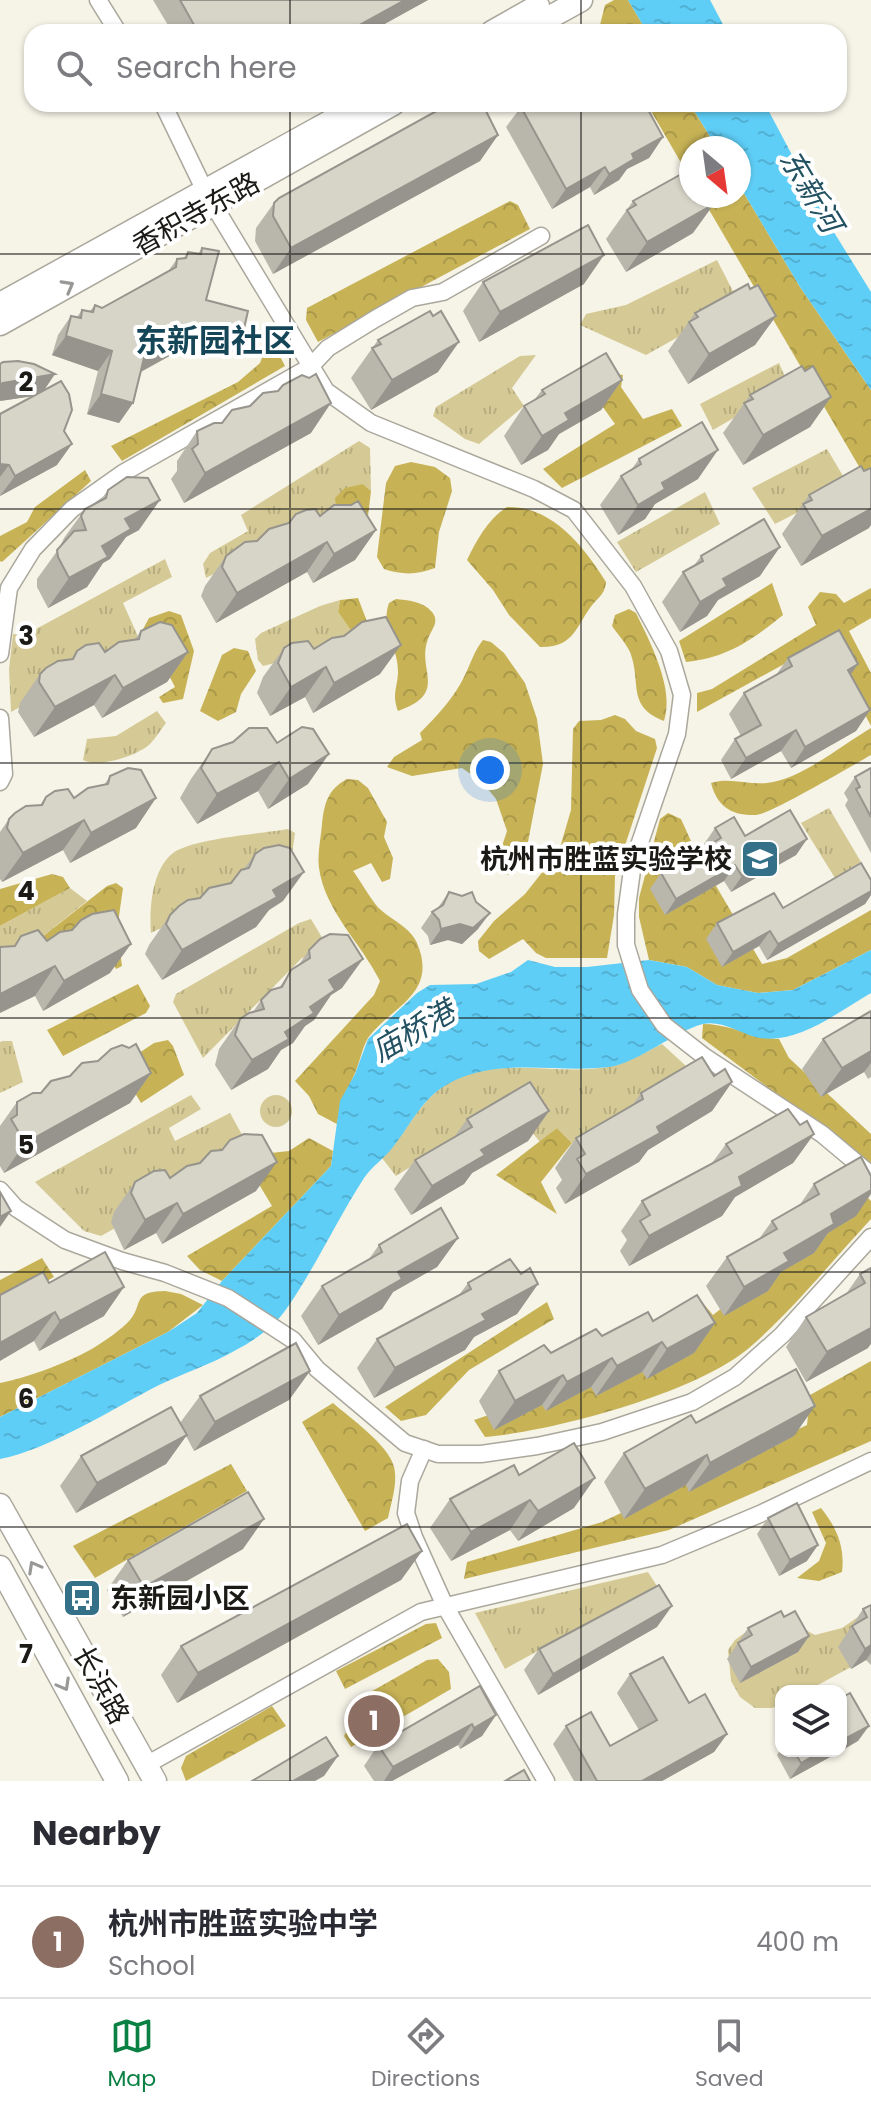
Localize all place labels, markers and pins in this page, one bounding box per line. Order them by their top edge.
school or university icon: 杭州市胜蓝实验学校 [739,838,781,880]
place label: 杭州市胜蓝实验学校 [480,840,732,879]
bus stop icon: 东新园小区 [61,1577,103,1619]
place label: 东新园小区 [110,1579,250,1618]
pin: 1 [348,1691,400,1751]

